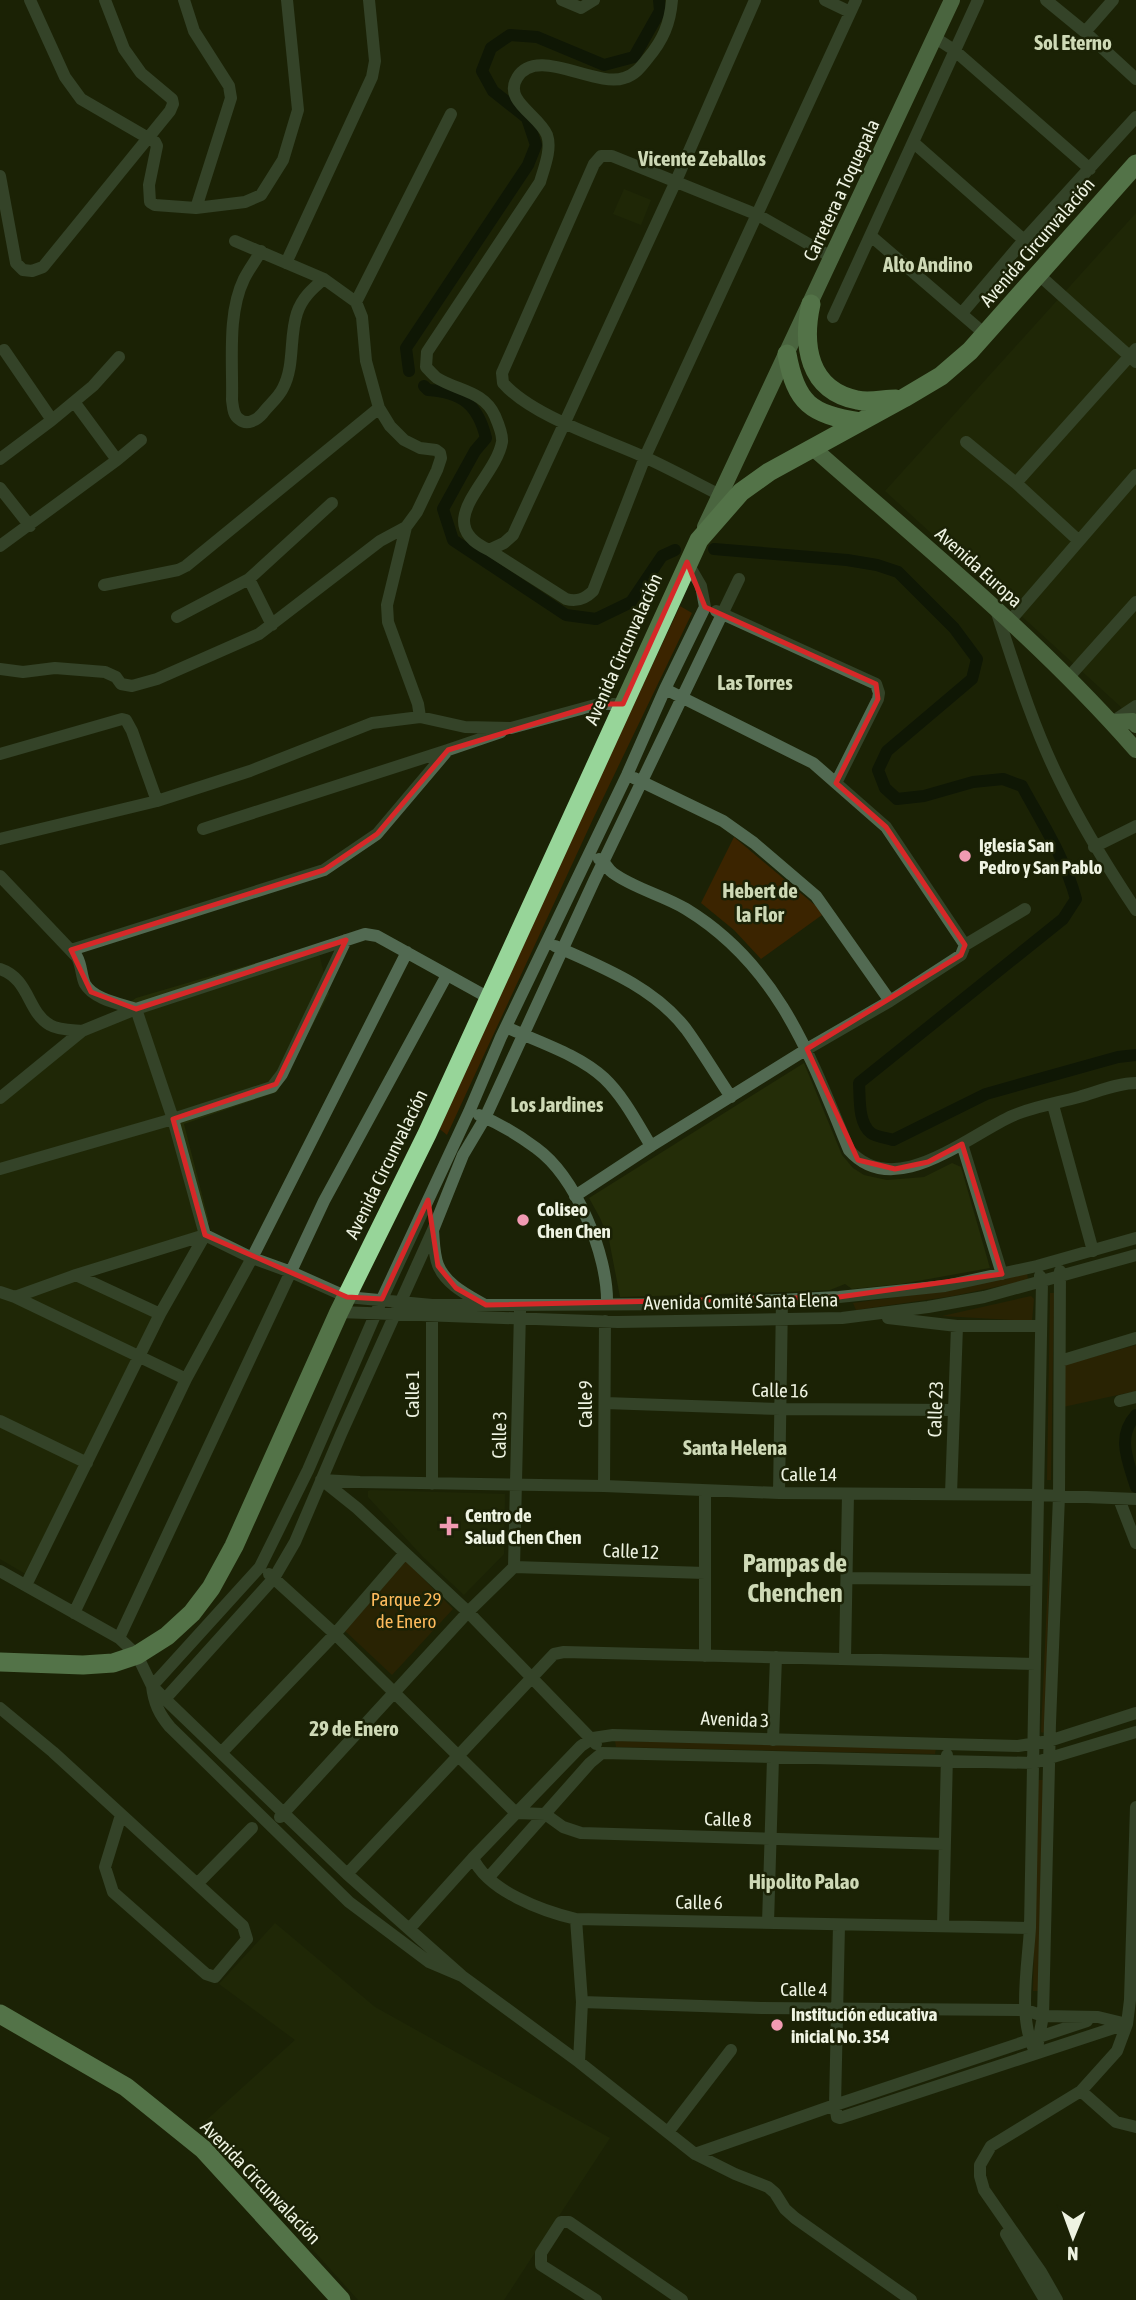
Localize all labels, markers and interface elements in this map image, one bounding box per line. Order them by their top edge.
district label: Sol Eterno [1034,30,1112,54]
street label: Carretera a Toquepala [799,116,883,264]
district label: Vicente Zeballos [637,146,766,170]
street label: Avenida Circunvalación [975,173,1099,311]
district label: Alto Andino [882,252,973,276]
street label: Avenida Europa [931,522,1027,612]
street label: Avenida Circunvalación [580,570,666,728]
district label: Las Torres [717,670,793,694]
place label: Iglesia San Pedro y San Pablo [979,834,1102,878]
marker: Iglesia San Pedro y San Pablo [957,848,973,864]
district label: Hebert de la Flor [722,878,798,926]
street label: Avenida Circunvalación [340,1086,432,1242]
district label: Los Jardines [511,1092,604,1116]
place label: Coliseo Chen Chen [537,1198,611,1242]
marker: Coliseo Chen Chen [515,1212,531,1228]
street label: Avenida Comité Santa Elena [644,1288,838,1314]
street label: Calle 1 [401,1370,423,1418]
street label: Calle 16 [752,1379,808,1401]
street label: Calle 9 [574,1380,596,1428]
street label: Calle 23 [923,1380,947,1438]
street label: Calle 3 [488,1411,510,1459]
district label: Santa Helena [683,1435,787,1459]
street label: Calle 14 [781,1463,837,1485]
place label: Centro de Salud Chen Chen [465,1504,581,1548]
marker: Centro de Salud Chen Chen [439,1516,459,1536]
street label: Calle 12 [602,1539,660,1563]
district label: Pampas de Chenchen [743,1548,847,1608]
park label: Parque 29 de Enero [371,1588,441,1632]
street label: Avenida 3 [700,1707,770,1731]
district label: 29 de Enero [309,1716,399,1740]
street label: Calle 8 [704,1807,752,1831]
district label: Hipolito Palao [749,1869,859,1893]
street label: Calle 6 [675,1891,723,1913]
street label: Calle 4 [780,1978,828,2000]
place label: Institución educativa inicial No. 354 [791,2003,937,2047]
marker: Institución educativa inicial No. 354 [769,2017,785,2033]
street label: Avenida Circunvalación [196,2116,326,2248]
north arrow [1038,2202,1108,2272]
text: N [1067,2243,1079,2265]

